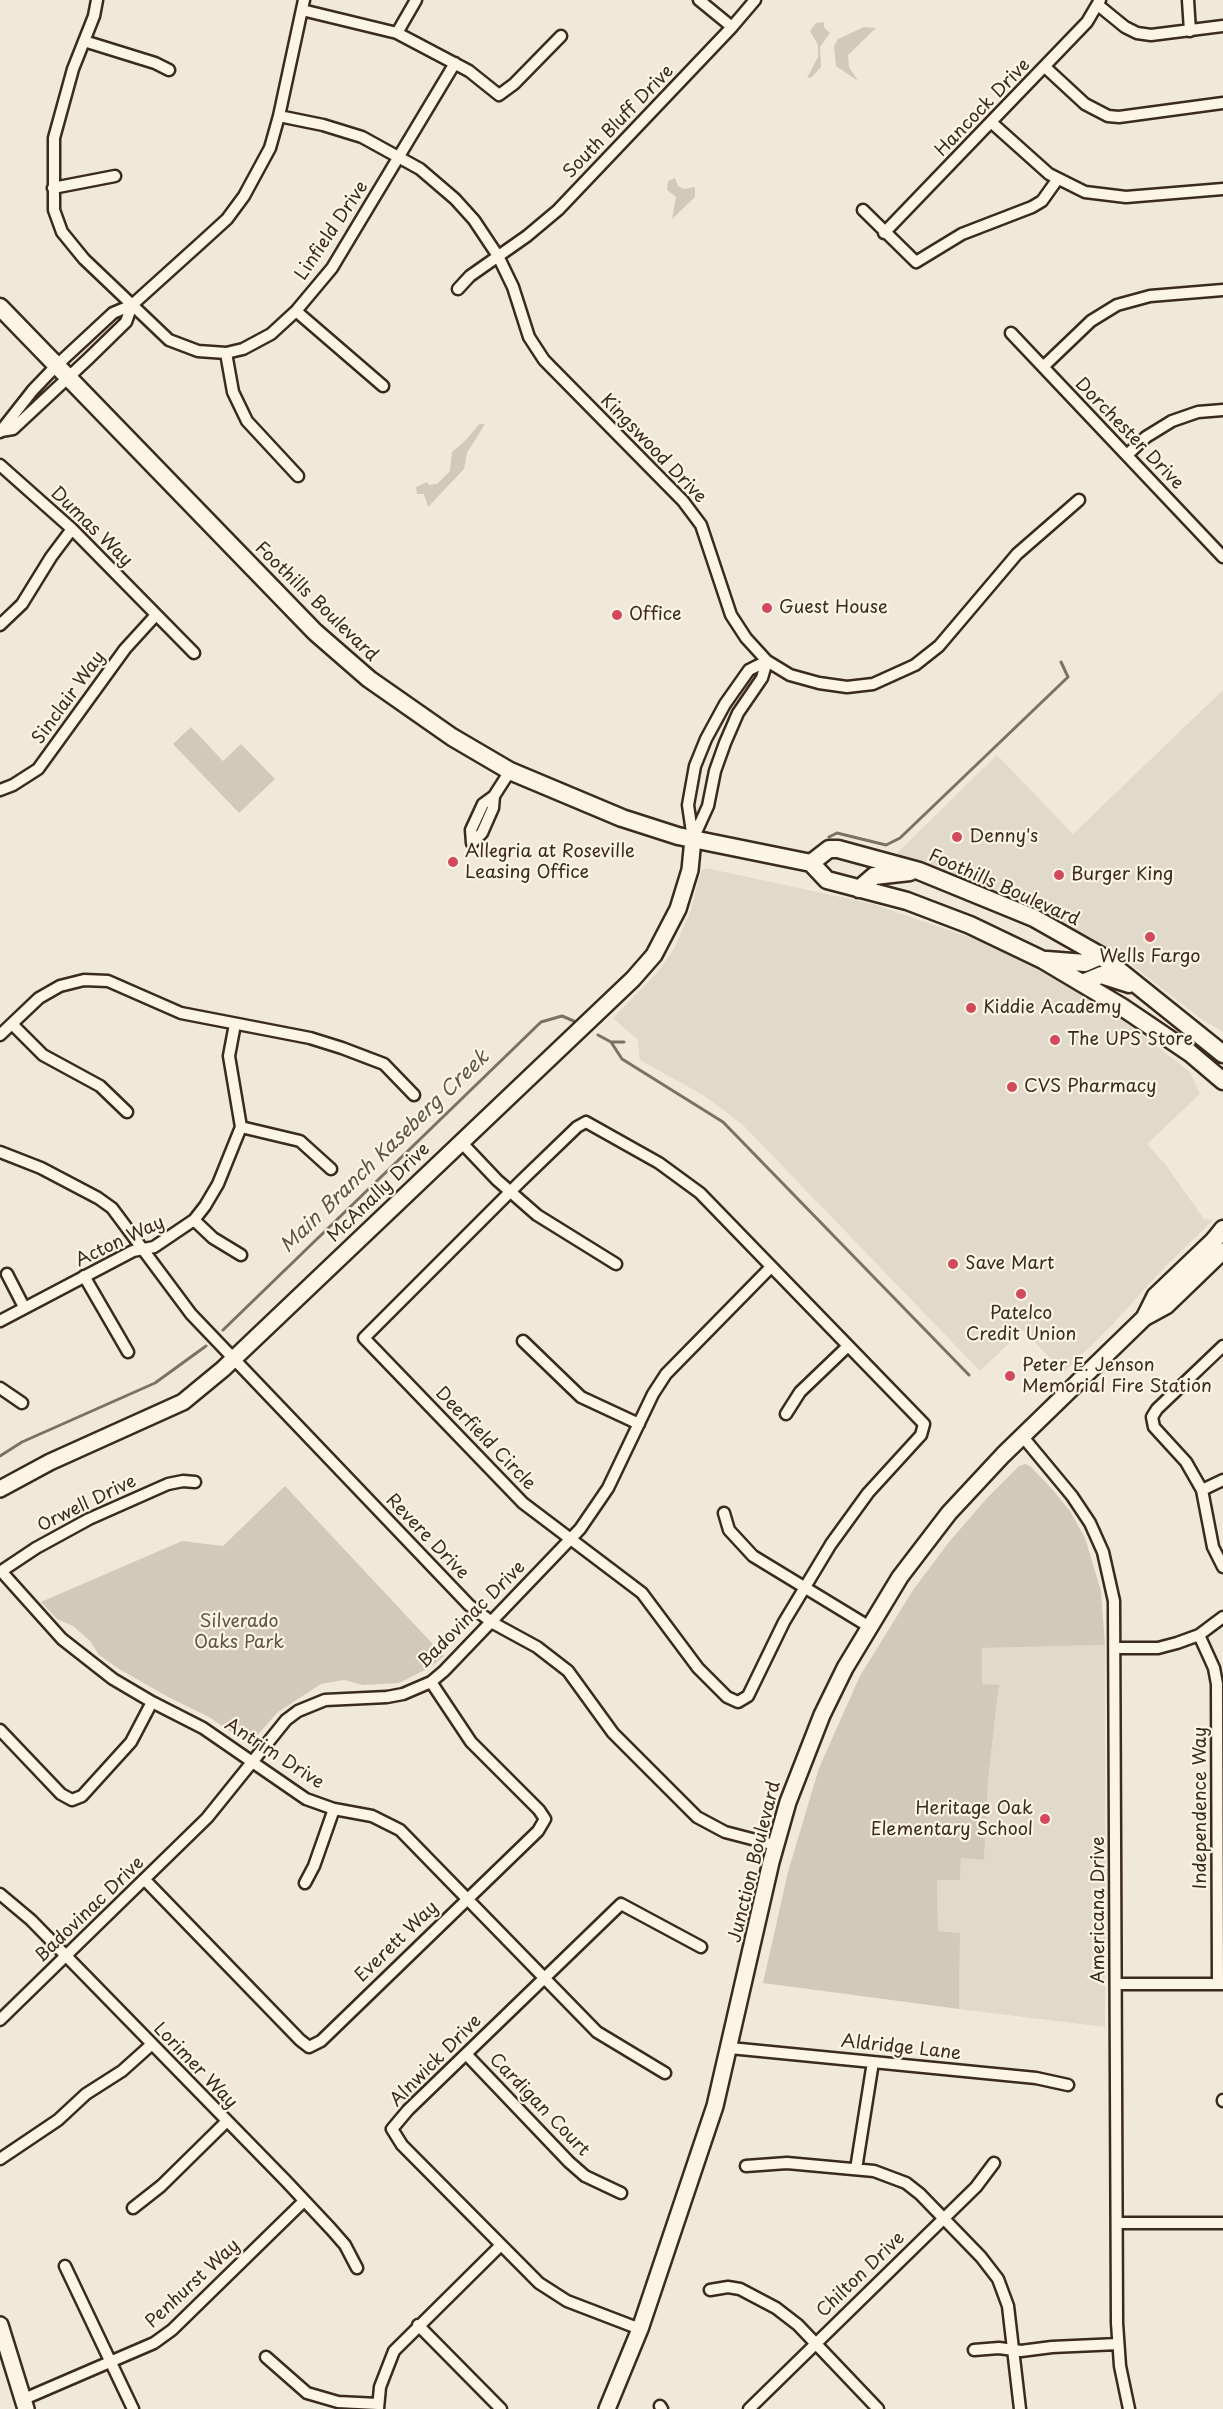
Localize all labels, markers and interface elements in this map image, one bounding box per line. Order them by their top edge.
street label: Hancock Drive [931,55,1035,161]
street label: South Bluff Drive [560,61,678,183]
street label: Linfield Drive [291,177,373,285]
street label: Dorchester Drive [1070,374,1188,494]
street label: Kingswood Drive [596,390,710,508]
street label: Dumas Way [45,482,137,572]
street label: Foothills Boulevard [250,538,382,666]
place label: Guest House [779,597,888,619]
marker: Guest House [760,601,774,615]
place label: Office [629,604,682,626]
marker: Office [610,608,624,622]
street label: Sinclair Way [28,647,110,749]
place label: Denny's [969,826,1038,848]
marker: Denny's [950,830,964,844]
place label: Allegria at Roseville Leasing Office [465,841,635,884]
street label: Foothills Boulevard [925,845,1083,931]
marker: Allegria at Roseville Leasing Office [446,855,460,869]
place label: Burger King [1071,864,1173,886]
marker: Burger King [1052,868,1066,882]
marker: Wells Fargo [1143,930,1157,944]
place label: Wells Fargo [1100,946,1200,968]
place label: Kiddie Academy [983,997,1122,1019]
marker: Kiddie Academy [964,1001,978,1015]
place label: The UPS Store [1067,1029,1193,1051]
marker: The UPS Store [1048,1033,1062,1047]
water label: Main Branch Kaseberg Creek [276,1046,494,1258]
place label: CVS Pharmacy [1024,1076,1157,1098]
marker: CVS Pharmacy [1005,1080,1019,1094]
street label: McAnally Drive [323,1139,435,1247]
street label: Acton Way [72,1212,168,1272]
place label: Save Mart [965,1253,1054,1275]
marker: Save Mart [946,1257,960,1271]
marker: Patelco Credit Union [1014,1287,1028,1301]
place label: Patelco Credit Union [966,1303,1076,1346]
place label: Peter E. Jenson Memorial Fire Station [1022,1355,1212,1398]
marker: Peter E. Jenson Memorial Fire Station [1003,1369,1017,1383]
street label: Deerfield Circle [430,1383,540,1495]
street label: Orwell Drive [34,1471,140,1537]
street label: Revere Drive [381,1490,473,1584]
street label: Badovinac Drive [414,1557,530,1673]
park label: Silverado Oaks Park [194,1611,284,1654]
street label: Antrim Drive [220,1714,328,1794]
street label: Independence Way [1190,1727,1212,1889]
street label: Junction Boulevard [724,1779,786,1945]
place label: Heritage Oak Elementary School [871,1798,1033,1840]
marker: Heritage Oak Elementary School [1038,1812,1052,1826]
street label: Americana Drive [1088,1836,1110,1984]
street label: Badovinac Drive [31,1853,149,1967]
street label: Everett Way [351,1897,443,1987]
street label: Alnwick Drive [386,2011,486,2111]
street label: Lorimer Way [149,2018,241,2114]
street label: Aldridge Lane [840,2031,962,2065]
street label: Cardigan Court [484,2049,594,2161]
street label: Chilton Drive [813,2228,909,2322]
street label: Penhurst Way [142,2235,244,2333]

